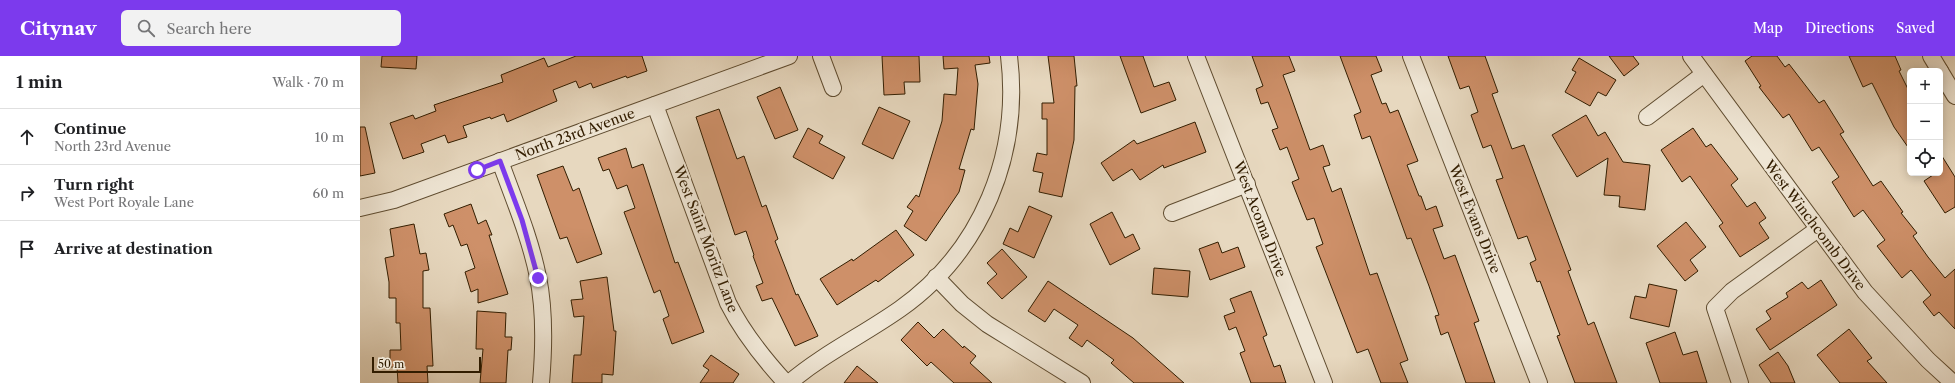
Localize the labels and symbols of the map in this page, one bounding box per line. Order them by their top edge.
street label: North 23rd Avenue [513,104,637,164]
street label: West Winchcomb Drive [1760,156,1870,294]
street label: West Acoma Drive [1229,158,1290,280]
route start [468,161,486,179]
street label: West Evans Drive [1445,161,1505,276]
street label: West Saint Moritz Lane [669,162,742,315]
route end [529,269,547,287]
scale bar [372,355,481,374]

